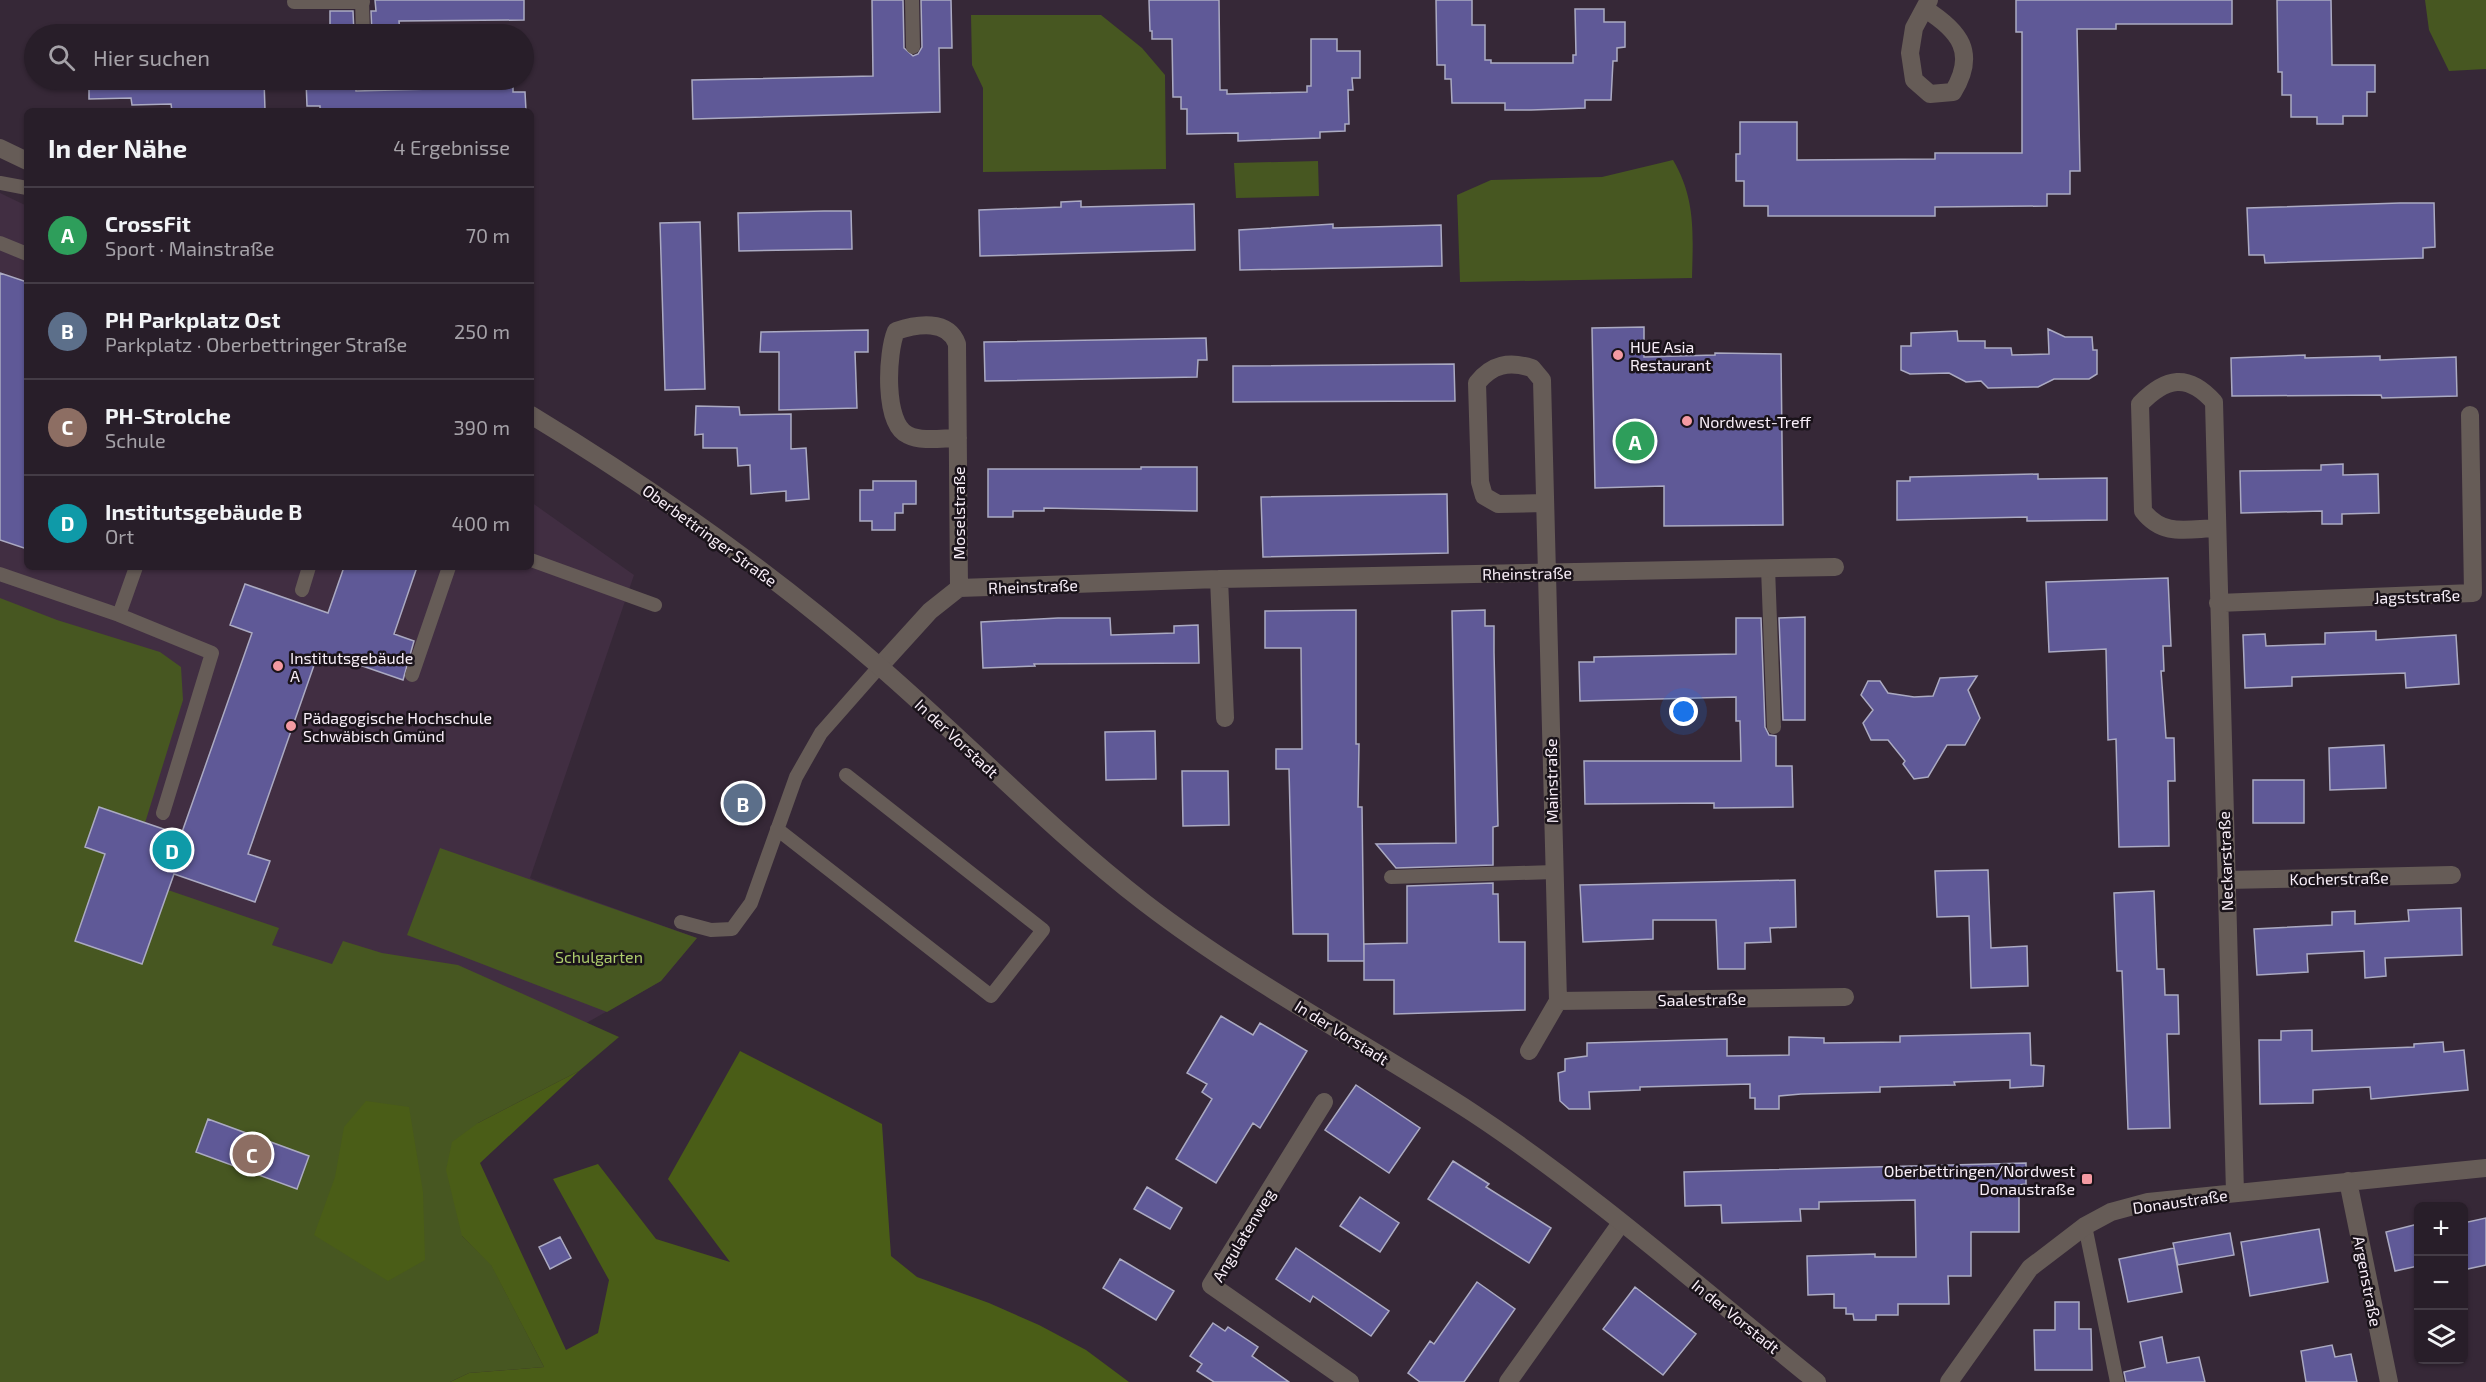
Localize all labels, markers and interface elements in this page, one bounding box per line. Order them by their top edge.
search box [24,24,534,90]
icon: search [45,41,78,74]
text: Hier suchen [93,44,210,70]
text: In der Nähe [48,132,187,163]
text: 4 Ergebnisse [393,135,510,159]
text: CrossFit [105,210,191,236]
text: A [61,223,74,247]
text: 70 m [466,223,510,247]
text: Sport · Mainstraße [105,236,275,260]
text: PH Parkplatz Ost [105,306,280,332]
text: B [61,319,74,343]
text: 250 m [454,319,510,343]
text: Parkplatz · Oberbettringer Straße [105,332,407,356]
place label: HUE Asia Restaurant [1630,337,1711,374]
marker: HUE Asia Restaurant [1611,348,1625,362]
text: PH-Strolche [105,402,231,428]
place label: Nordwest-Treff [1699,412,1812,431]
marker: Nordwest-Treff [1680,414,1694,428]
text: C [62,415,73,439]
text: 390 m [453,415,510,439]
pin: A [1616,418,1654,464]
text: Schule [105,428,166,452]
street label: Moselstraße [949,466,968,560]
street label: Oberbettringer Straße [639,480,781,590]
text: Institutsgebäude B [105,498,302,524]
text: D [61,511,74,535]
text: 400 m [452,511,510,535]
text: Ort [105,524,134,548]
street label: Rheinstraße [1482,563,1572,583]
street label: Rheinstraße [988,575,1078,597]
street label: Jagststraße [2374,585,2460,607]
place label: Institutsgebäude A [290,648,413,685]
marker: Institutsgebäude A [271,659,285,673]
street label: In der Vorstadt [911,695,1003,781]
your location [1669,697,1698,726]
place label: Pädagogische Hochschule Schwäbisch Gmünd [303,708,492,745]
marker: Pädagogische Hochschule Schwäbisch Gmünd [284,719,298,733]
street label: Mainstraße [1541,738,1561,824]
pin: B [724,780,762,826]
street label: Neckarstraße [2214,811,2236,911]
pin: D [152,828,192,872]
street label: Kocherstraße [2289,868,2389,888]
park label: Schulgarten [555,947,643,966]
street label: Saalestraße [1657,989,1747,1009]
street label: In der Vorstadt [1292,996,1392,1068]
pin: C [232,1132,272,1176]
place label: Oberbettringen/Nordwest Donaustraße [1884,1161,2075,1198]
marker: Oberbettringen/Nordwest Donaustraße [2080,1172,2094,1186]
street label: Angulatenweg [1208,1185,1278,1285]
street label: Donaustraße [2131,1185,2229,1217]
map controls [2414,1202,2468,1364]
button: + [2414,1202,2468,1256]
street label: Argenstraße [2350,1234,2386,1328]
button: − [2414,1256,2468,1310]
street label: In der Vorstadt [1688,1275,1784,1357]
button: layers [2414,1310,2468,1364]

